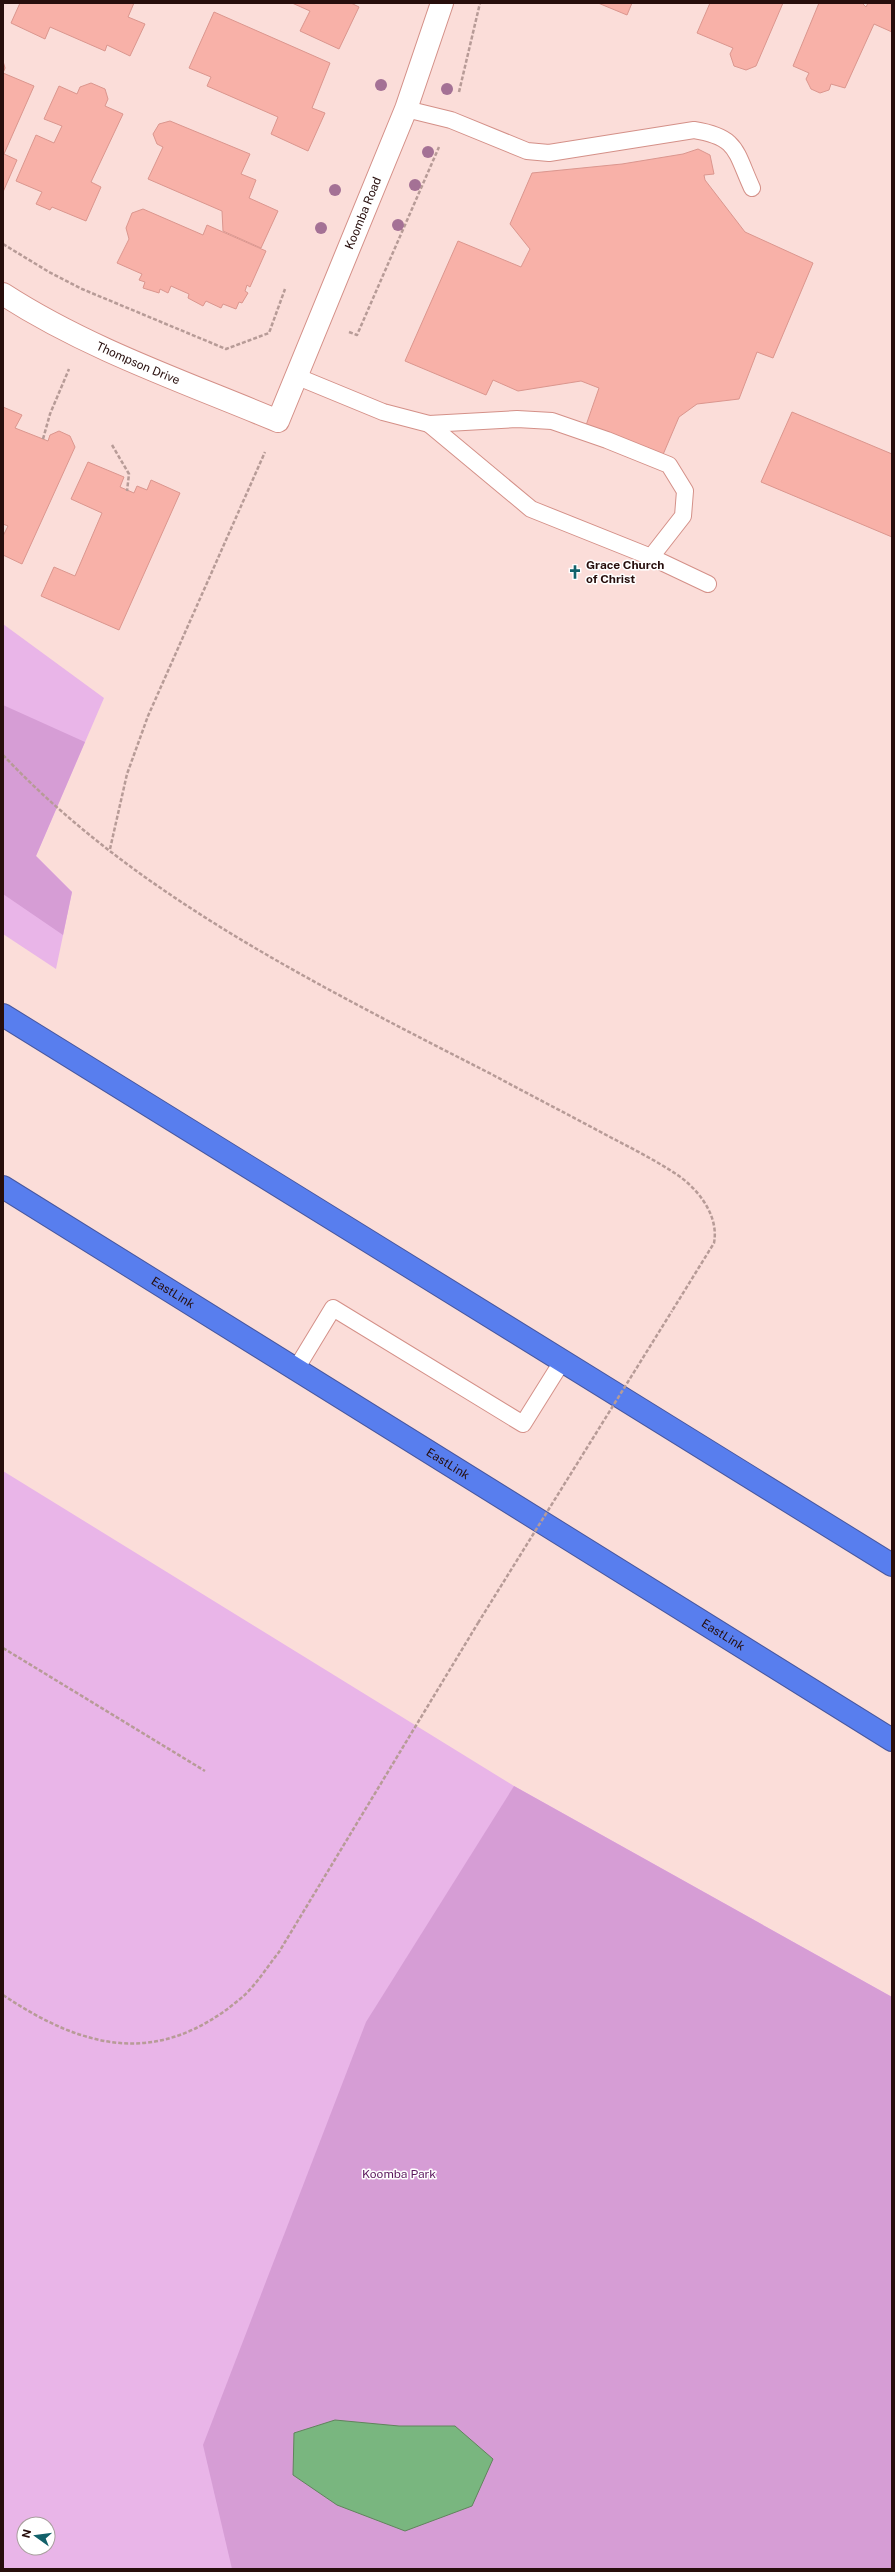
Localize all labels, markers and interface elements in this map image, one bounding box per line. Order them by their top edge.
street label: Koomba Road [342,175,384,251]
street label: Thompson Drive [94,339,182,388]
place label: Grace Church of Christ [586,558,664,586]
church icon: Grace Church of Christ [567,564,583,580]
street label: EastLink [149,1274,197,1311]
street label: EastLink [424,1445,472,1483]
street label: EastLink [699,1616,747,1654]
park label: Koomba Park [362,2167,436,2181]
north arrow [16,2516,56,2556]
text: N [19,2528,33,2539]

